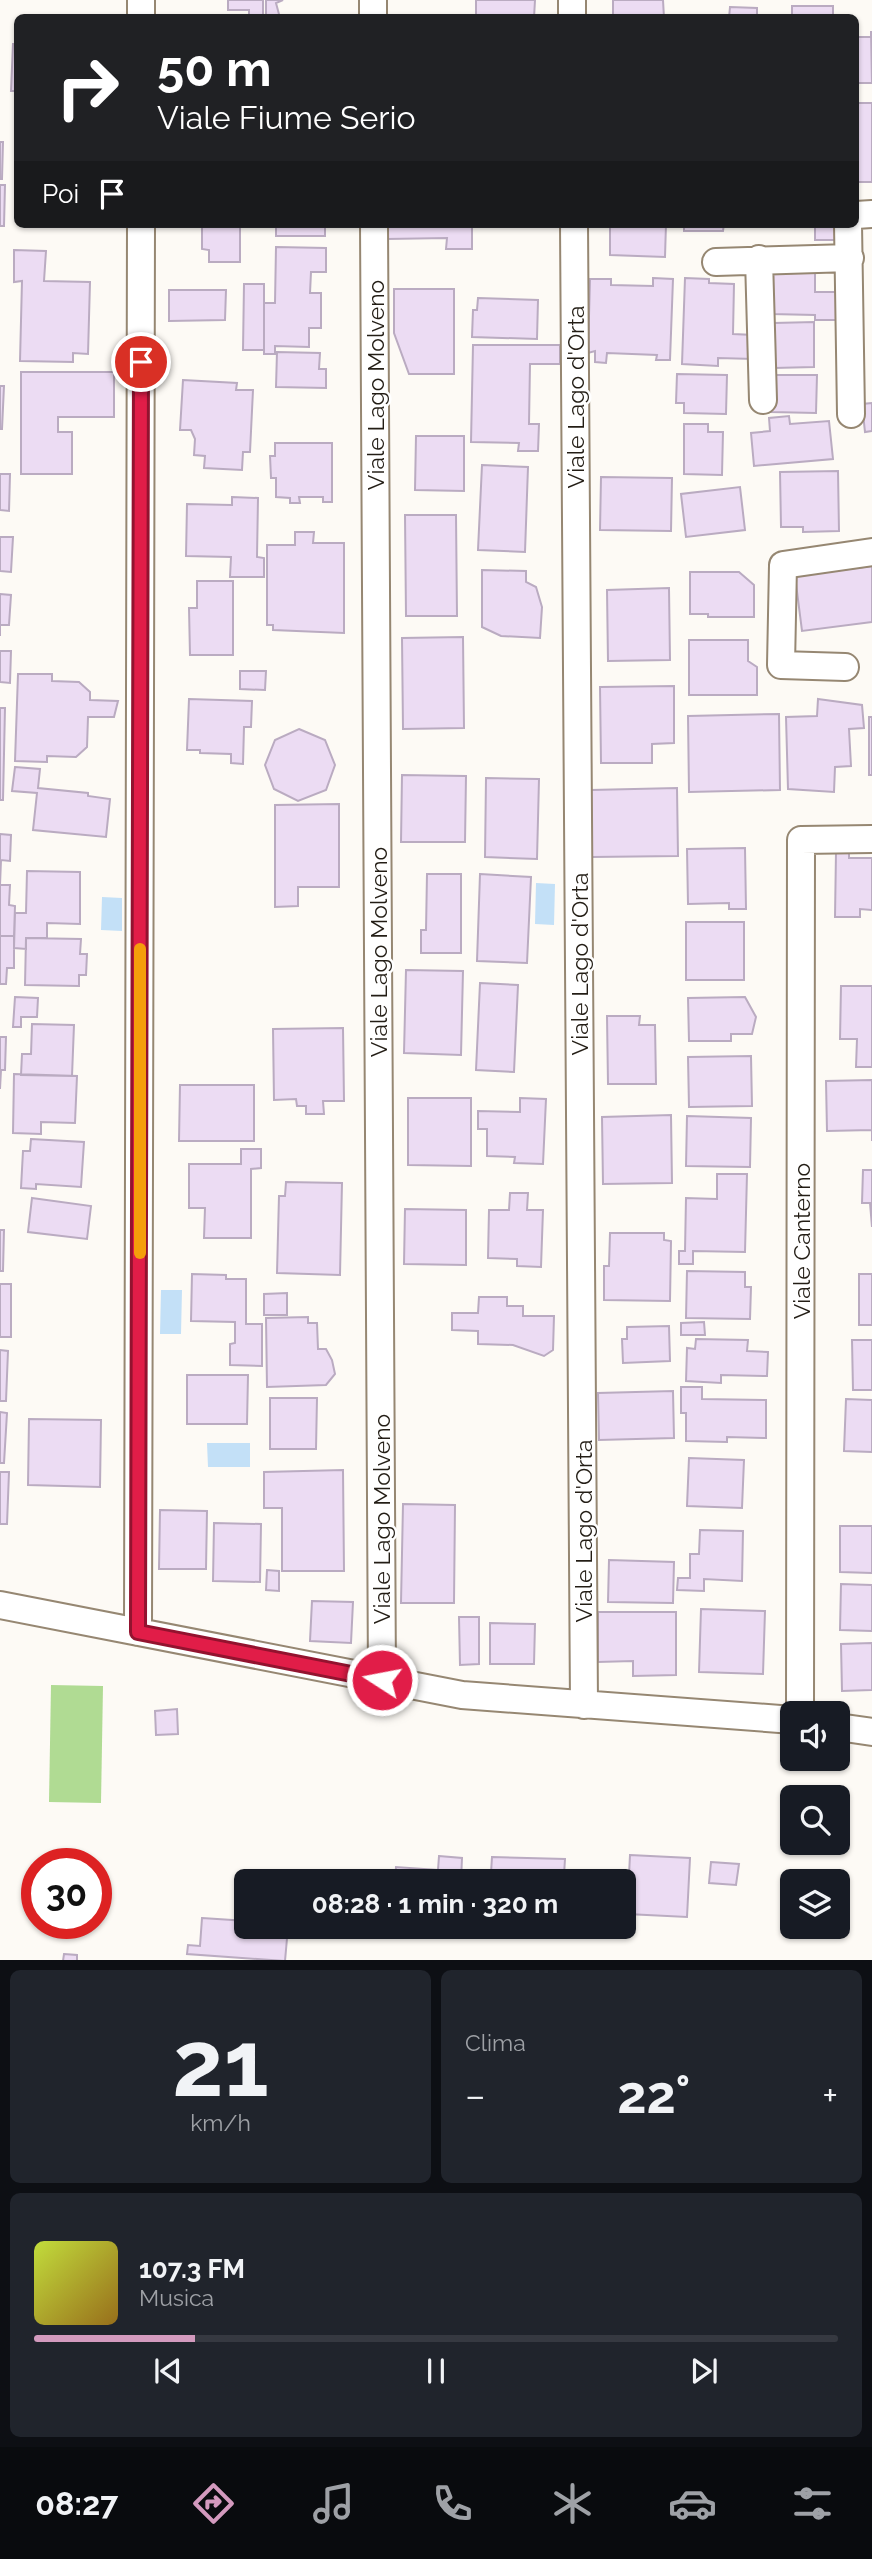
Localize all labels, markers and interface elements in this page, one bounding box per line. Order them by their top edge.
text: 50 m [157,40,272,97]
icon: right [42,42,133,133]
text: Viale Fiume Serio [157,99,415,136]
icon: arrive [93,175,131,213]
text: Poi [42,179,79,209]
street label: Viale Lago Molveno [362,280,389,490]
street label: Viale Lago d'Orta [562,306,589,488]
pin [111,332,171,392]
icon: arrive [122,343,160,381]
street label: Viale Lago Molveno [365,847,392,1057]
street label: Viale Lago d'Orta [566,873,593,1055]
street label: Viale Canterno [788,1163,815,1319]
street label: Viale Lago Molveno [368,1414,395,1624]
street label: Viale Lago d'Orta [570,1440,597,1622]
position arrow [345,1643,419,1717]
map controls [780,1701,850,1939]
button: sound [780,1701,850,1771]
button: search [780,1785,850,1855]
speed limit sign: 30 [21,1848,112,1939]
button: layers [780,1869,850,1939]
text: 08:28 · 1 min · 320 m [312,1889,558,1919]
text: 21 [172,2010,269,2117]
text: Clima [465,2029,526,2056]
text: 22° [617,2064,690,2125]
text: − [465,2073,485,2118]
text: + [822,2073,838,2118]
text: km/h [190,2109,251,2136]
text: 107.3 FM [139,2254,245,2284]
text: Musica [139,2284,214,2311]
icon: previous [149,2352,187,2390]
icon: pause [417,2352,455,2390]
icon: next [685,2352,723,2390]
icon: directions [189,2479,238,2528]
icon: music [309,2479,358,2528]
icon: phone [428,2479,477,2528]
icon: climate [548,2479,597,2528]
icon: car [668,2479,717,2528]
icon: filters [788,2479,837,2528]
text: 08:27 [35,2485,118,2522]

